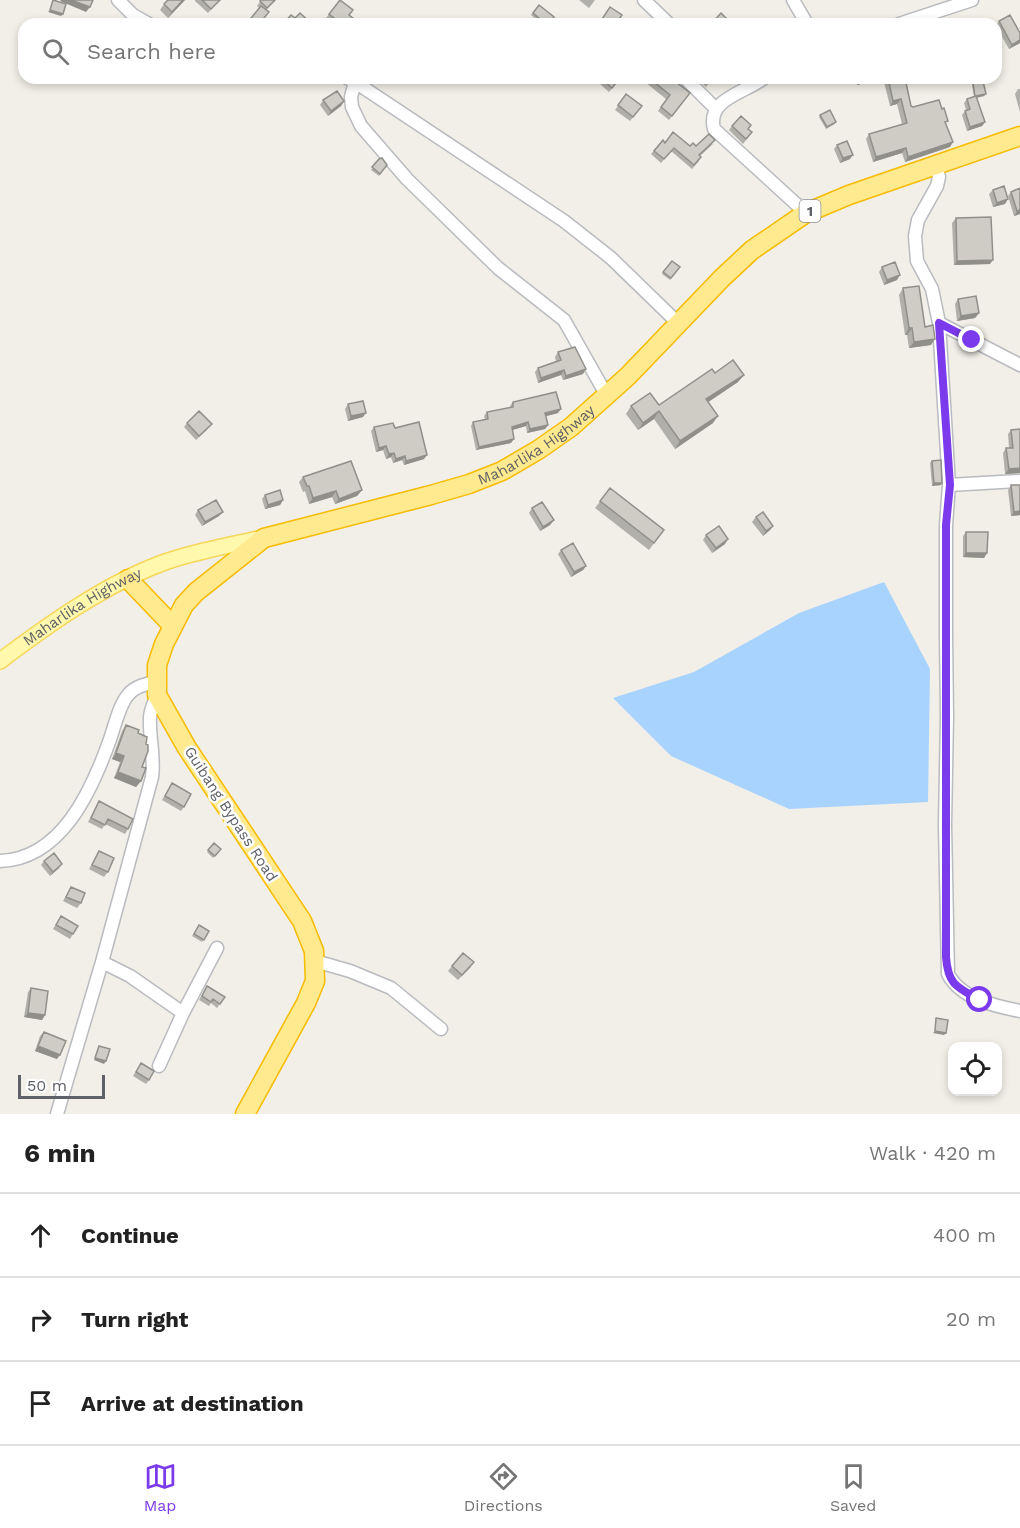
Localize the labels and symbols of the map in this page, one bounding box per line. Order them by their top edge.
road number: 1 [800,200,820,222]
route end [958,326,984,352]
street label: Maharlika Highway [475,401,599,489]
street label: Maharlika Highway [20,564,145,650]
street label: Guibang Bypass Road [181,743,281,885]
route start [966,986,992,1012]
scale bar [18,1072,105,1100]

